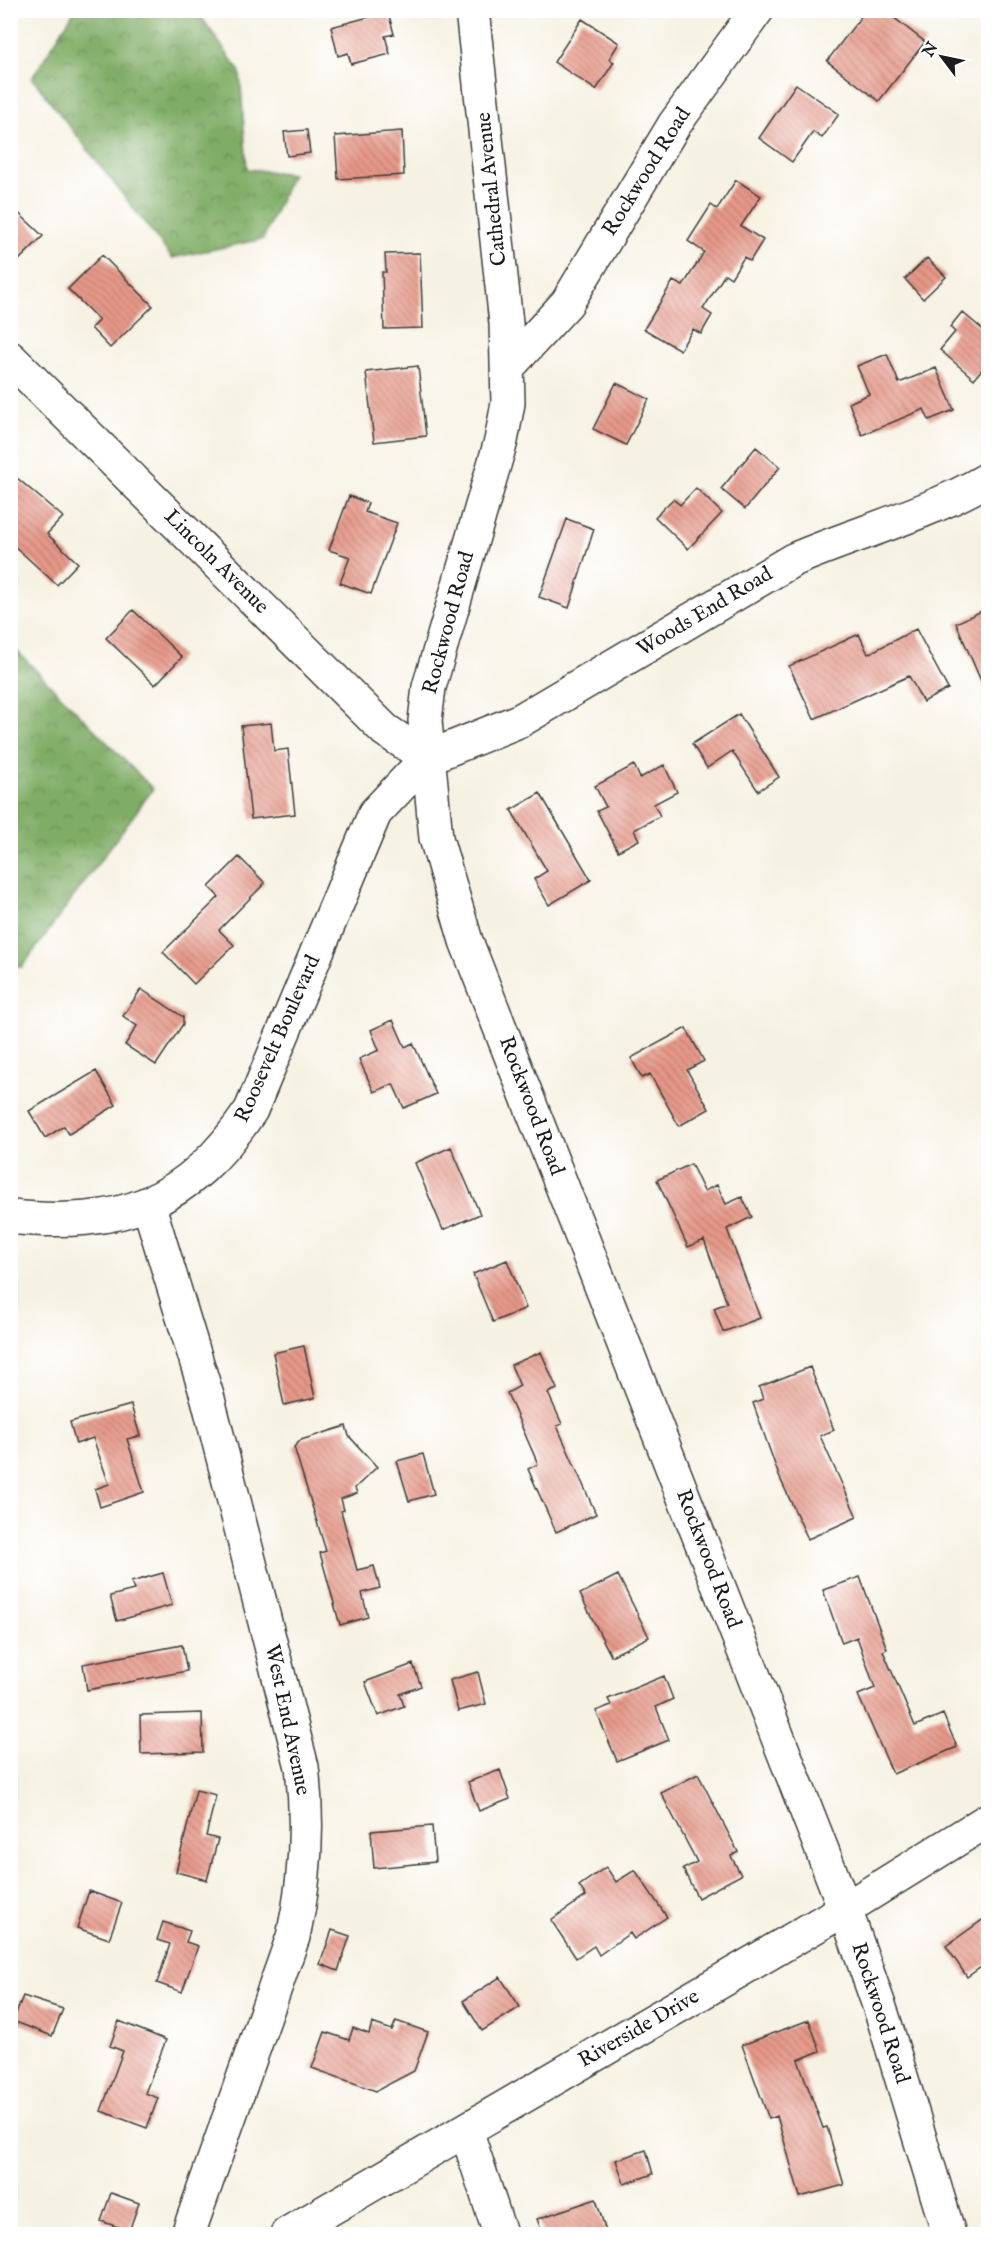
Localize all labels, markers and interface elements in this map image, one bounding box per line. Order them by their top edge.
north arrow [912,27,972,87]
text: N [918,39,943,62]
street label: Rockwood Road [597,102,698,241]
street label: Cathedral Avenue [470,110,514,267]
street label: Lincoln Avenue [158,504,274,620]
street label: Rockwood Road [417,548,481,697]
street label: Woods End Road [632,560,779,663]
street label: Roosevelt Boulevard [229,950,327,1127]
street label: Rockwood Road [492,1033,570,1180]
street label: Rockwood Road [669,1486,747,1633]
street label: West End Avenue [258,1642,316,1798]
street label: Rockwood Road [844,1939,916,2088]
street label: Riverside Drive [574,1983,705,2074]

